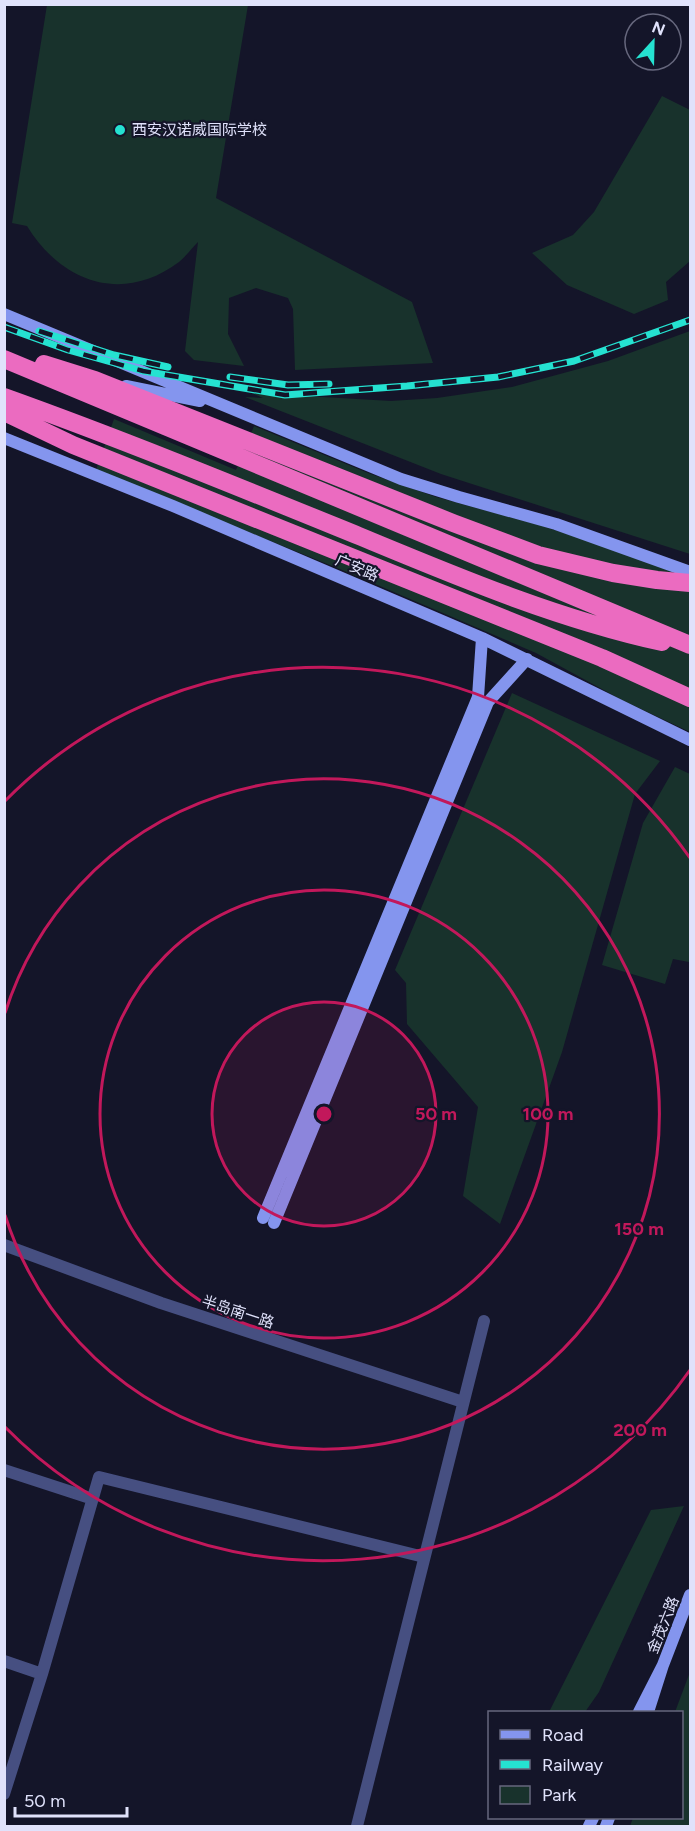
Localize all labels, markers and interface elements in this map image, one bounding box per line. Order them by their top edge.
north arrow [623,12,683,72]
text: N [649,17,668,40]
place label: 西安汉诺威国际学校 [132,121,267,139]
marker: 西安汉诺威国际学校 [113,123,127,137]
street label: 广安路 [333,551,381,585]
text: 50 m [415,1103,457,1125]
text: 100 m [523,1103,573,1125]
centre of rings [314,1104,334,1124]
text: 150 m [614,1218,664,1240]
street label: 半岛南一路 [200,1292,276,1332]
text: 200 m [613,1419,667,1441]
street label: 金茂六路 [643,1594,683,1656]
legend [488,1711,683,1819]
text: Road [542,1724,583,1746]
text: Railway [542,1754,604,1776]
scale bar [15,1780,128,1818]
text: Park [542,1784,577,1806]
text: 50 m [24,1790,66,1812]

